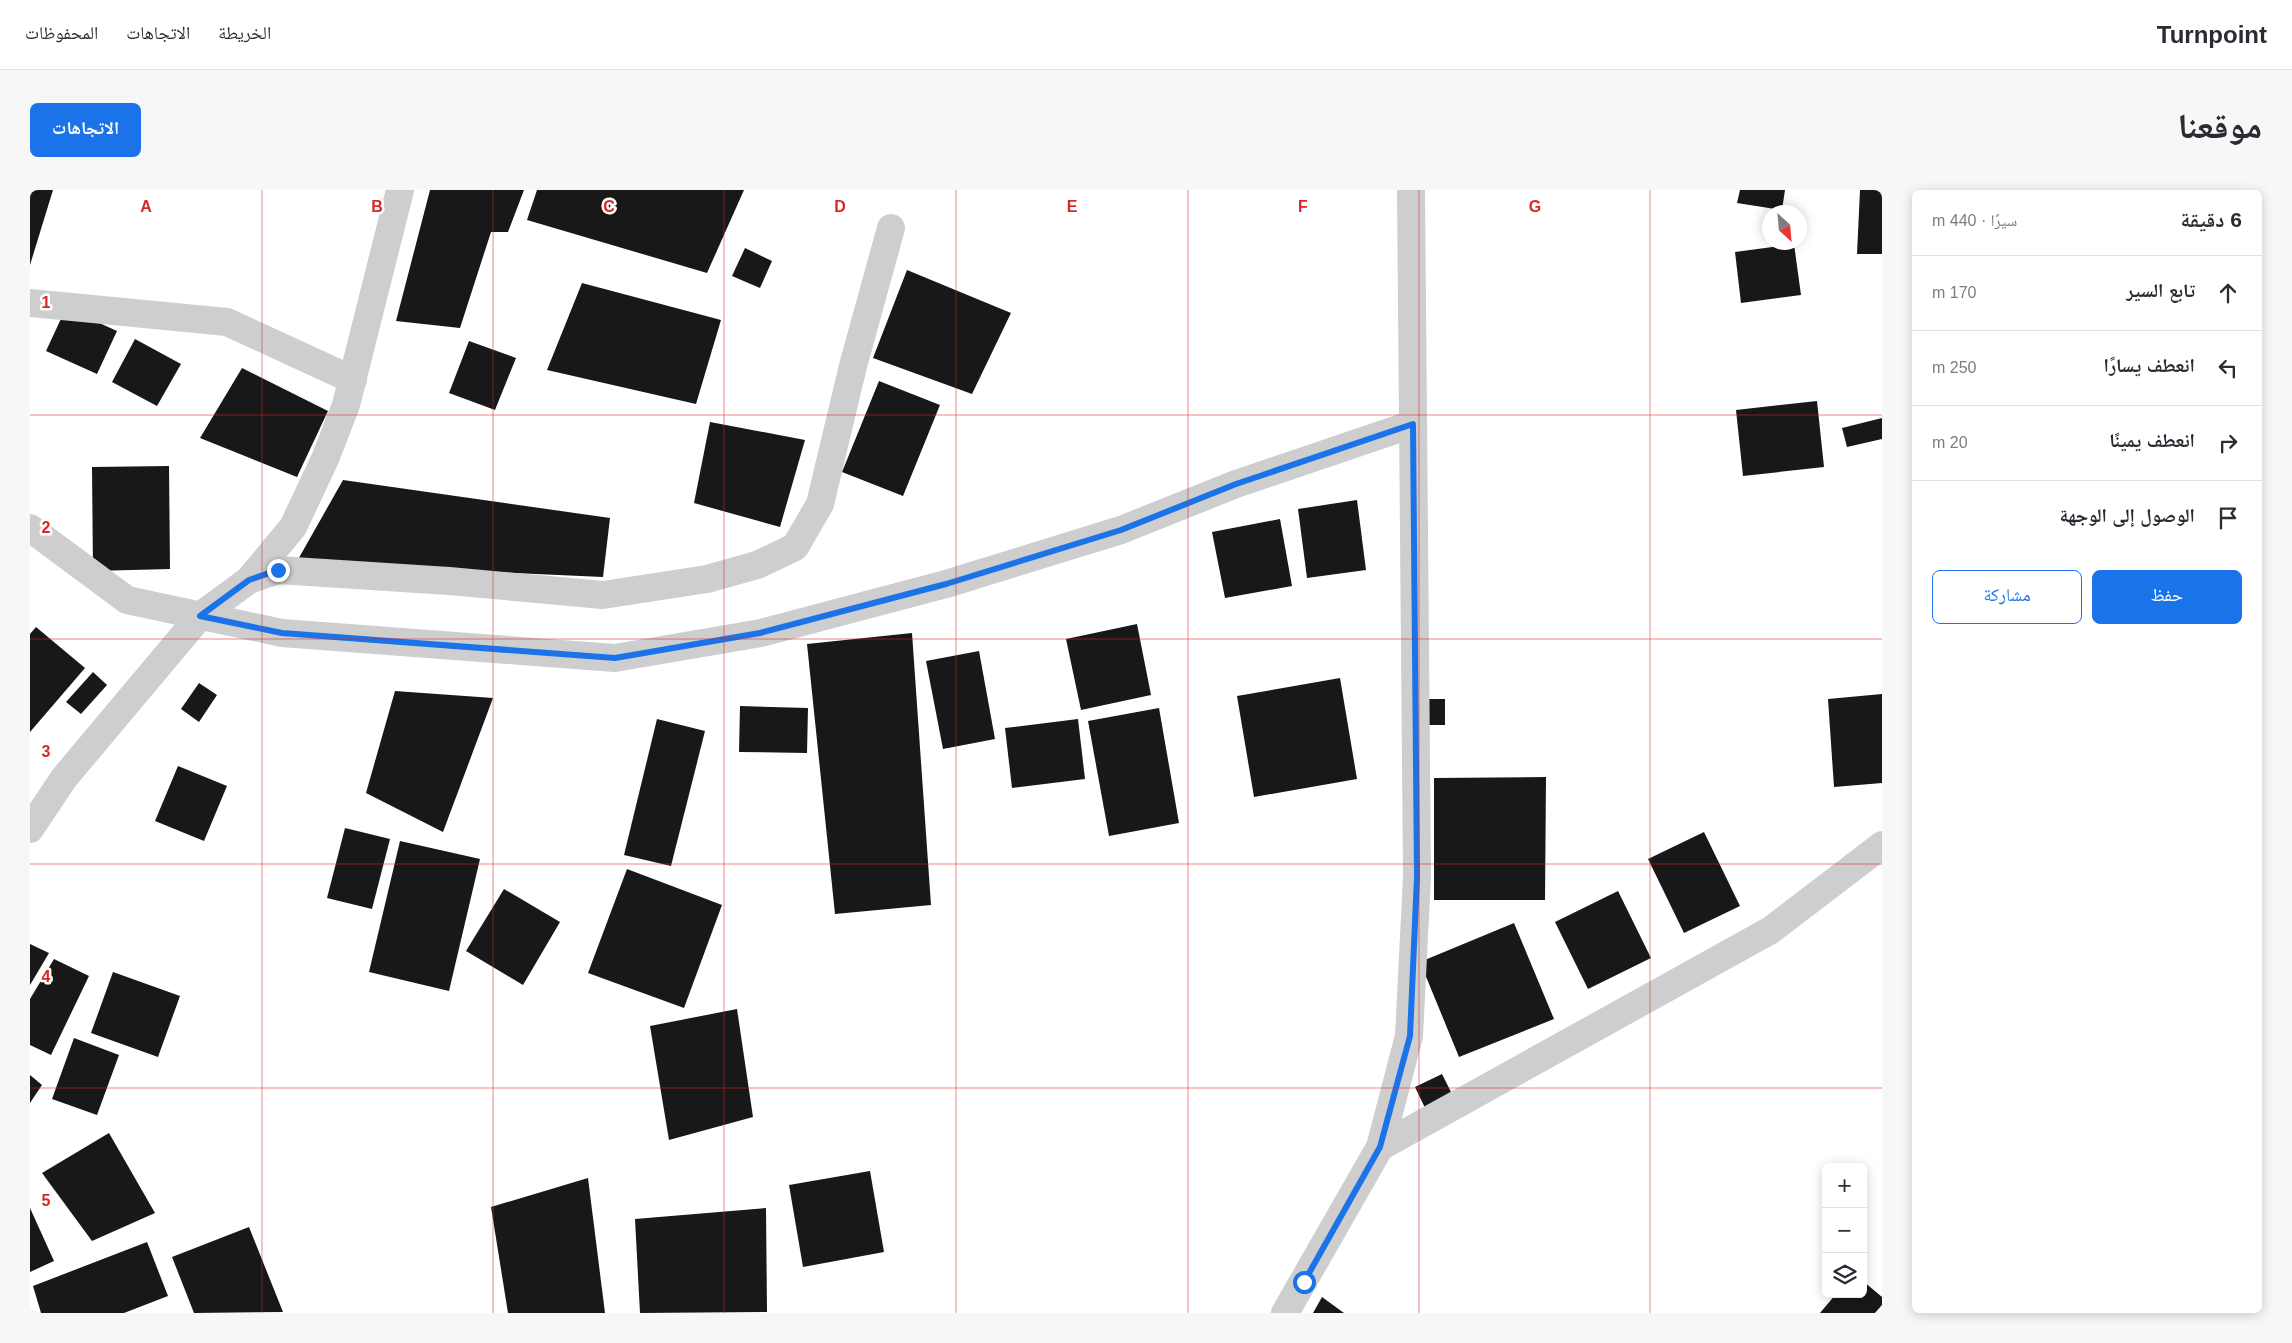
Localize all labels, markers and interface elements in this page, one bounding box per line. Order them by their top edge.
text: Turnpoint [2157,21,2267,48]
text: المحفوظات [25,23,98,43]
text: الاتجاهات [126,23,190,43]
text: الخريطة [218,23,271,43]
button: الاتجاهات [30,103,141,157]
text: موقعنا [2177,106,2262,145]
text: A [140,198,152,215]
text: B [371,198,383,215]
text: C [603,198,615,215]
text: D [834,198,846,215]
text: E [1067,198,1078,215]
text: F [1298,198,1308,215]
text: G [1529,198,1541,215]
north arrow [1762,205,1807,250]
text: 6 دقيقة [2180,208,2242,231]
text: سيرًا · 440 m [1932,212,2017,229]
icon: ahead [2214,279,2242,307]
text: تابع السير [2126,280,2195,301]
text: 170 m [1932,284,1976,301]
text: 1 [42,294,51,311]
icon: left [2214,354,2242,382]
text: انعطف يسارًا [2104,355,2195,376]
text: 250 m [1932,359,1976,376]
icon: right [2214,429,2242,457]
text: انعطف يمينًا [2109,430,2195,451]
text: 20 m [1932,434,1968,451]
icon: arrive [2214,504,2242,532]
text: الوصول إلى الوجهة [2059,505,2195,526]
text: 2 [42,519,51,536]
route end [267,559,290,582]
button: مشاركة [1932,570,2082,624]
button: حفظ [2092,570,2242,624]
text: 3 [42,743,51,760]
text: 4 [42,968,51,985]
map controls [1822,1163,1867,1298]
button: + [1822,1163,1867,1208]
text: 5 [42,1192,51,1209]
button: − [1822,1208,1867,1253]
button: layers [1822,1253,1867,1298]
route start [1293,1271,1316,1294]

